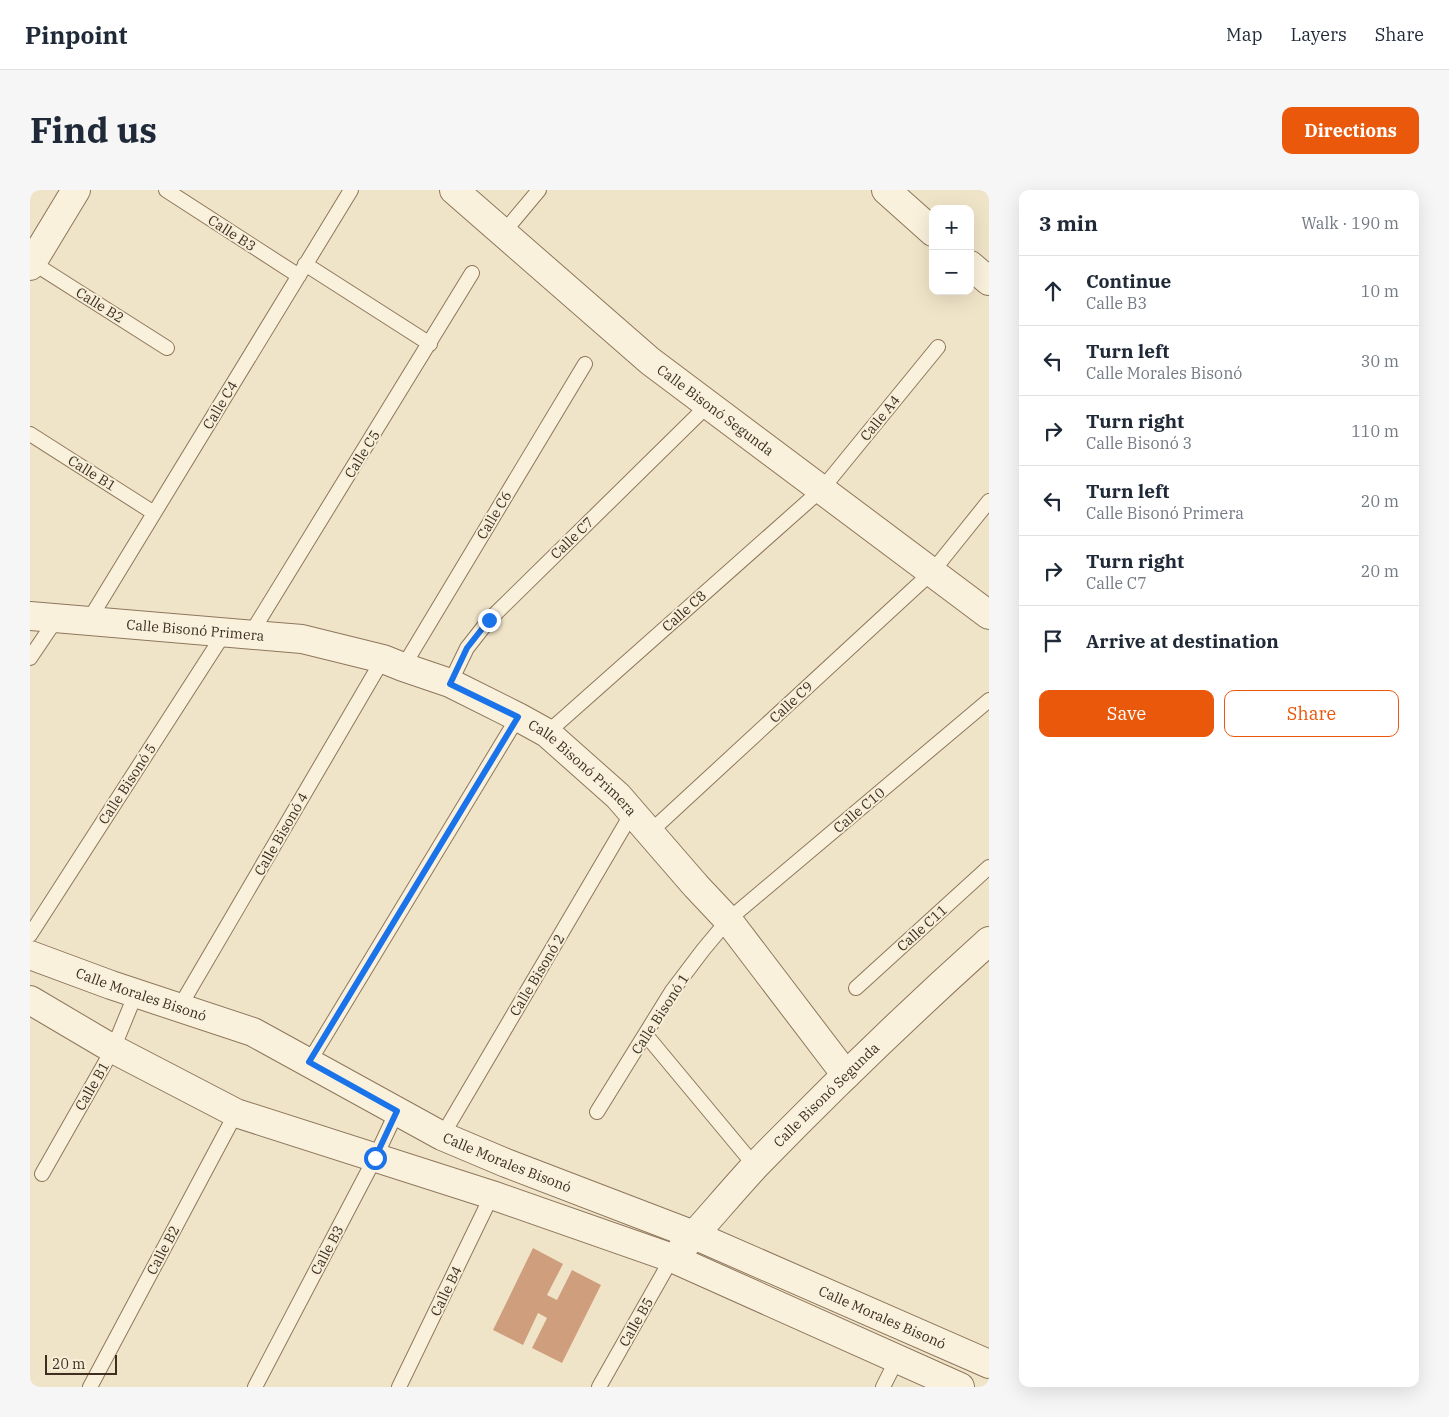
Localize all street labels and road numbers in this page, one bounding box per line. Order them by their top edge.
street label: Calle B3 [205,211,259,255]
street label: Calle B2 [73,283,127,327]
street label: Calle Bisonó Segunda [653,360,778,460]
street label: Calle C4 [199,378,241,432]
street label: Calle A4 [856,391,904,445]
street label: Calle C5 [340,427,384,481]
street label: Calle B1 [65,451,119,495]
street label: Calle C6 [473,488,515,542]
street label: Calle C7 [547,513,597,563]
street label: Calle C8 [658,587,710,635]
street label: Calle Bisonó Primera [126,615,265,645]
street label: Calle C9 [765,677,817,727]
street label: Calle Bisonó Primera [525,715,640,820]
street label: Calle Bisonó 5 [94,740,160,828]
street label: Calle C10 [830,783,888,837]
street label: Calle Bisonó 4 [250,789,312,879]
street label: Calle C11 [893,901,951,955]
street label: Calle Bisonó 2 [505,931,569,1019]
street label: Calle Morales Bisonó [73,964,209,1025]
street label: Calle Bisonó 1 [627,970,693,1058]
street label: Calle Bisonó Segunda [769,1039,883,1151]
street label: Calle B1 [71,1058,113,1114]
street label: Calle Morales Bisonó [440,1128,574,1196]
street label: Calle B2 [142,1222,184,1278]
street label: Calle B3 [306,1222,348,1278]
street label: Calle B4 [426,1263,466,1319]
street label: Calle Morales Bisonó [816,1282,949,1353]
street label: Calle B5 [615,1294,657,1350]

